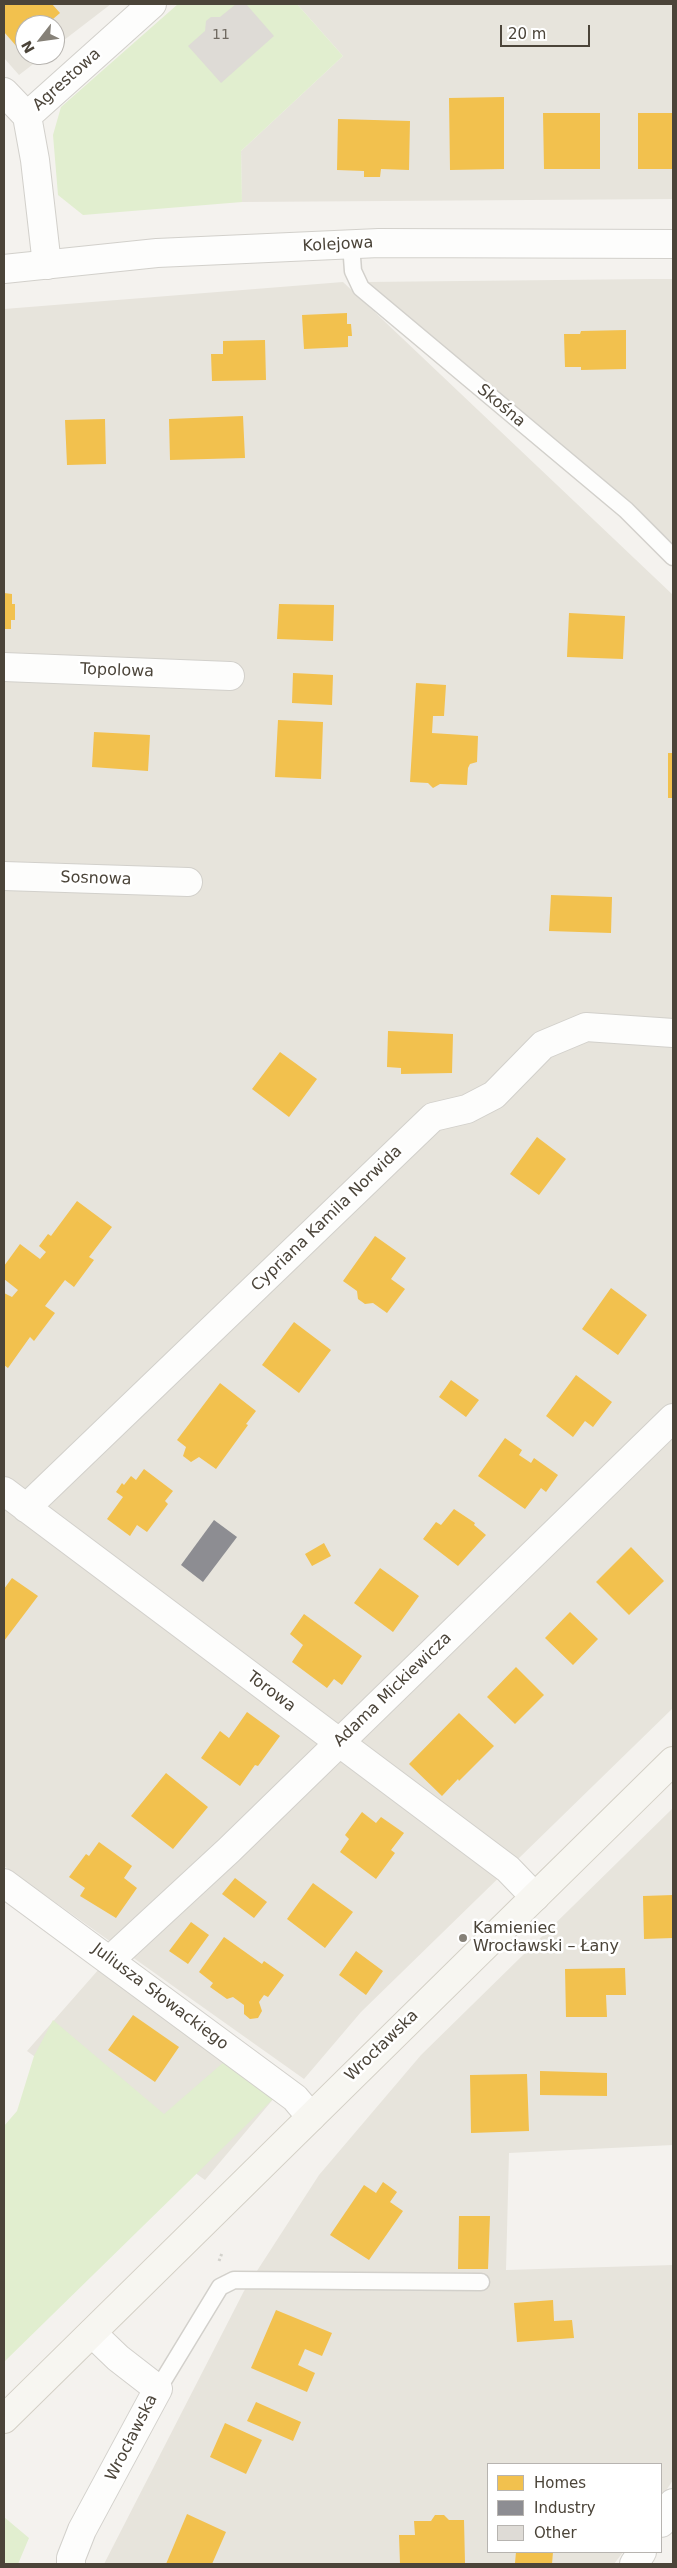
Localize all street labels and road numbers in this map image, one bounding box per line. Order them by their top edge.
street label: Agrestowa [29,45,105,115]
street label: Kolejowa [302,234,374,256]
street label: Skośna [473,380,529,432]
street label: Topolowa [80,660,154,682]
street label: Sosnowa [60,868,132,890]
street label: Cypriana Kamila Norwida [248,1142,406,1296]
street label: Adama Mickiewicza [330,1629,456,1751]
street label: Torowa [243,1668,299,1716]
street label: Juliusza Słowackiego [88,1940,232,2054]
street label: Wrocławska [341,2006,423,2086]
street label: Wrocławska [102,2392,162,2484]

